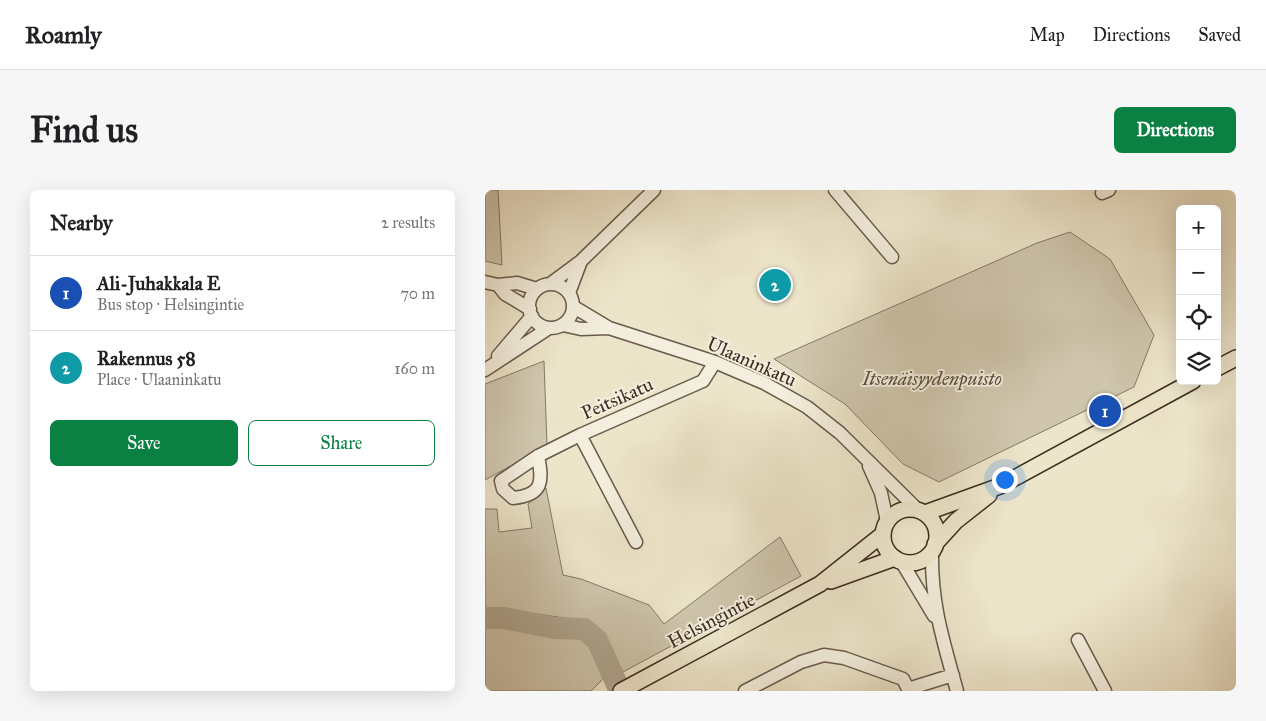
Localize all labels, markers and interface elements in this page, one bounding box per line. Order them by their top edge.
text: Roamly [25,20,102,50]
text: Map [1029,24,1065,46]
text: Directions [1093,24,1170,46]
text: Saved [1198,24,1241,46]
button: Directions [1114,107,1236,153]
text: Find us [30,109,138,152]
map controls [1176,205,1221,385]
button: + [1176,205,1221,250]
text: Nearby [50,210,113,236]
text: 2 results [381,213,435,232]
button: − [1176,250,1221,295]
pin: 2 [759,266,791,304]
text: Ali-Juhakkala E [97,272,220,295]
text: 1 [63,284,69,303]
text: 70 m [400,284,435,303]
text: Bus stop · Helsingintie [97,295,244,314]
button: locate [1176,295,1221,340]
street label: Ulaaninkatu [703,331,800,391]
button: layers [1176,340,1221,385]
text: Rakennus 58 [97,347,196,370]
text: 2 [62,359,70,378]
text: 160 m [394,359,435,378]
park label: Itsenäisyydenpuisto [861,367,1002,391]
text: Place · Ulaaninkatu [97,370,222,389]
street label: Peitsikatu [578,372,657,424]
pin: 1 [1089,392,1121,430]
button: Save [50,420,238,466]
button: Share [248,420,435,466]
your location [992,467,1018,493]
street label: Helsingintie [664,588,759,654]

